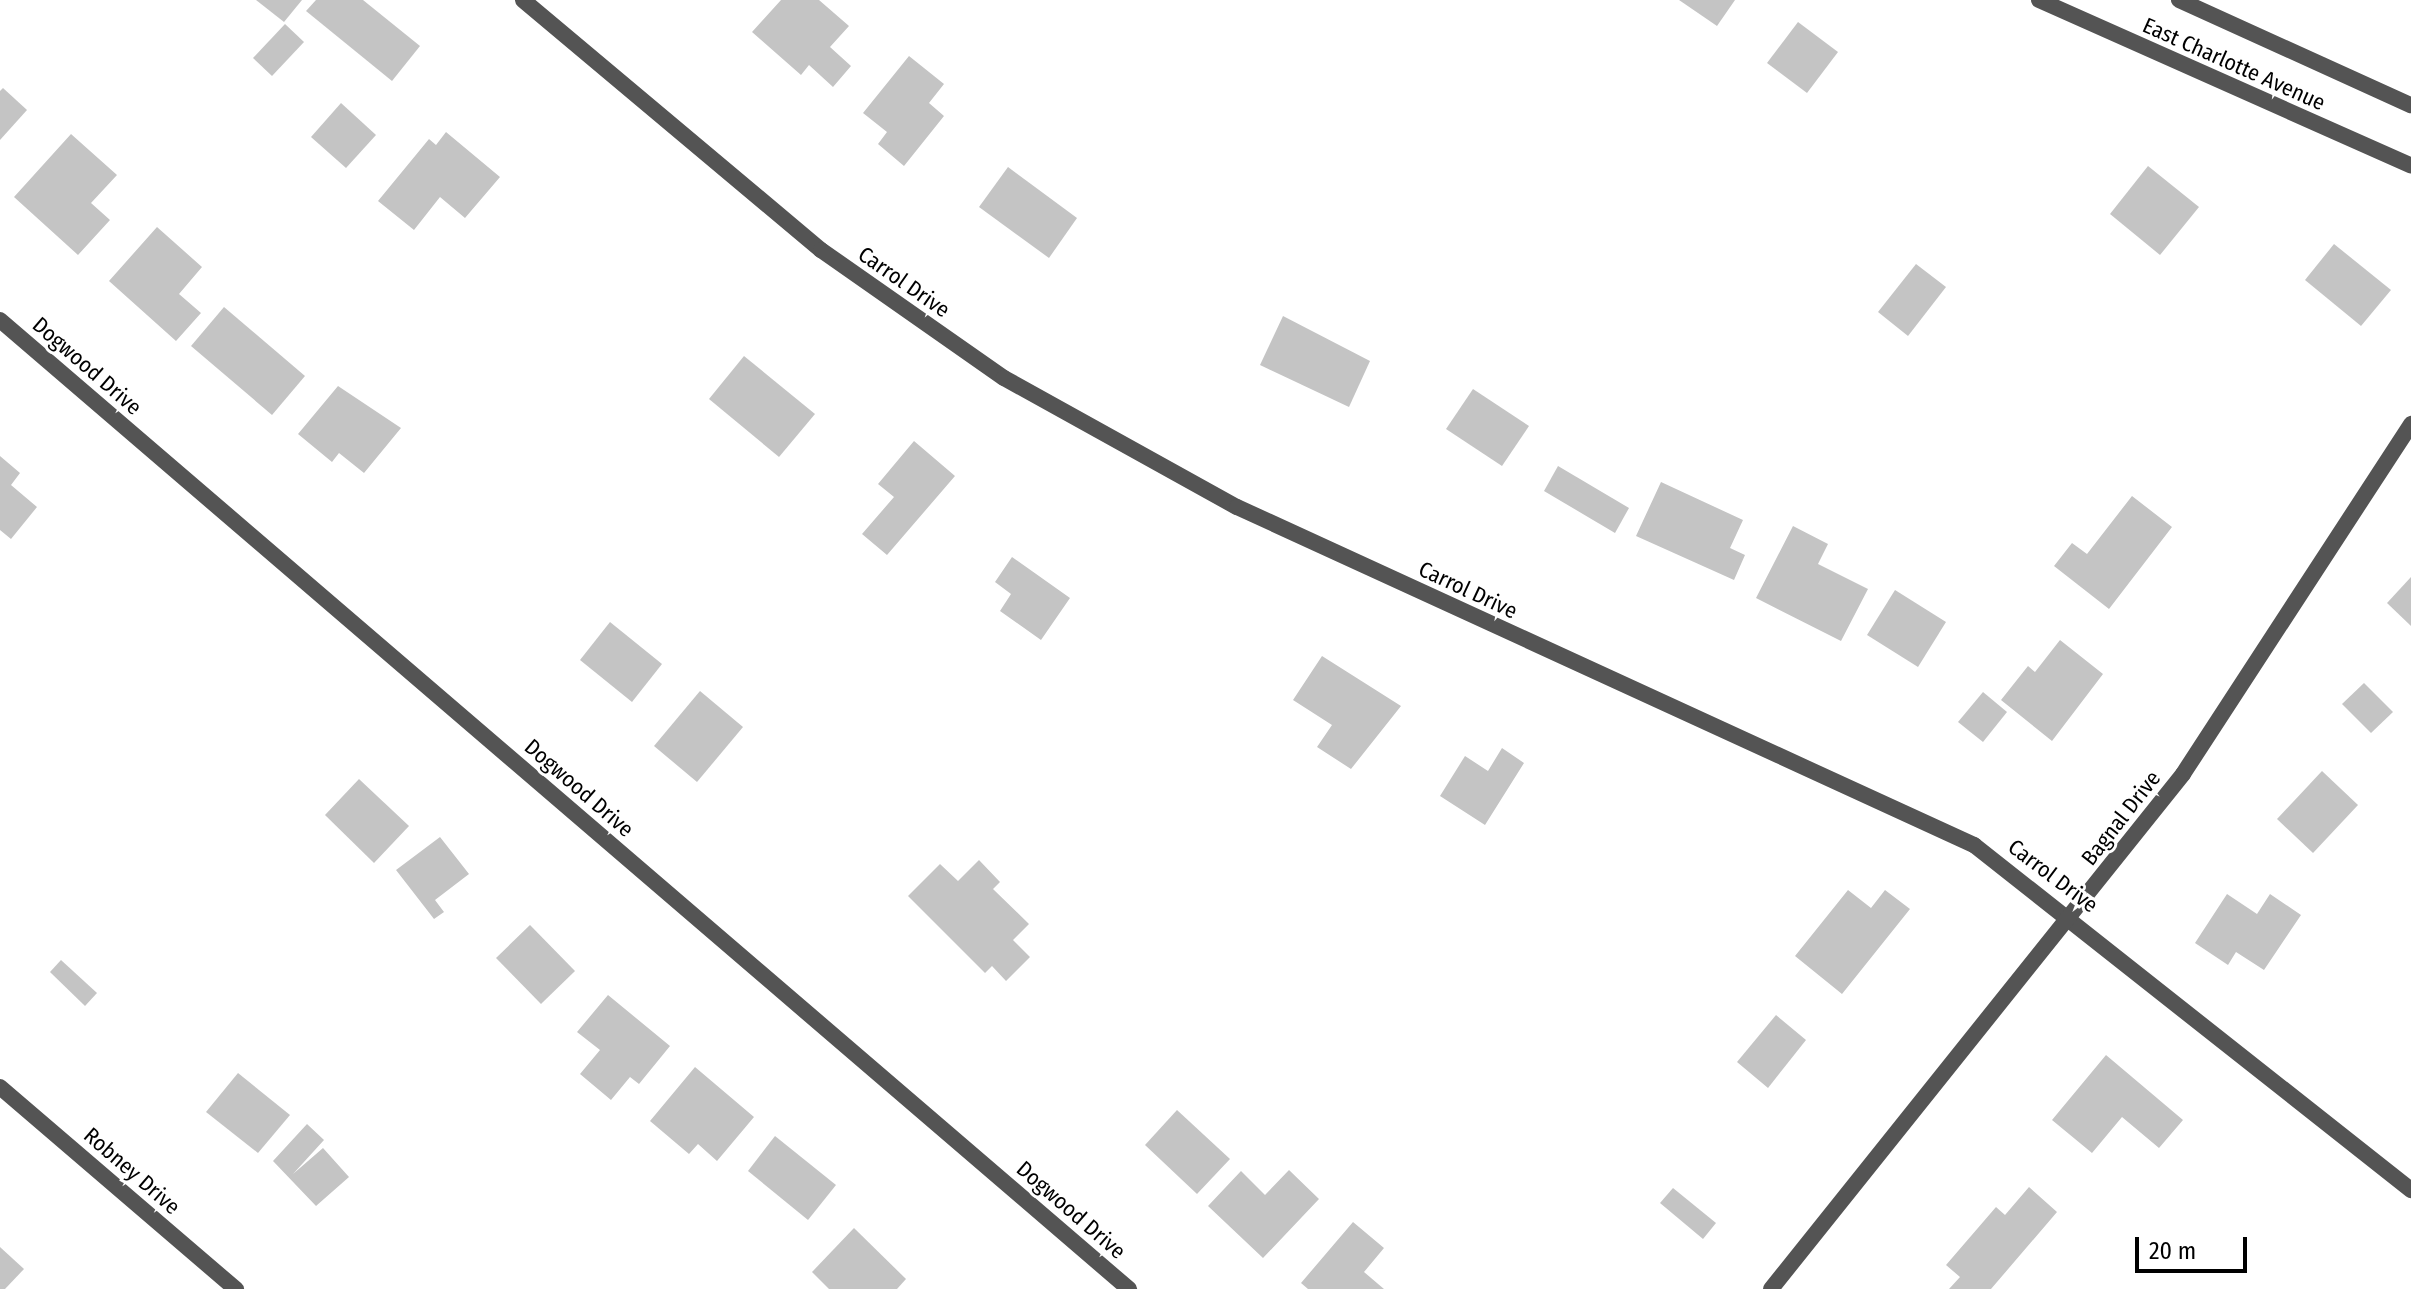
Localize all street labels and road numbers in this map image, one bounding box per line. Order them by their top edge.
street label: East Charlotte Avenue [2139,12,2329,116]
street label: Carrol Drive [853,241,955,323]
street label: Dogwood Drive [27,311,147,421]
street label: Carrol Drive [1415,556,1521,624]
street label: Dogwood Drive [519,733,639,843]
street label: Bagnal Drive [2076,765,2166,871]
street label: Carrol Drive [2003,834,2103,918]
street label: Robney Drive [78,1122,186,1220]
street label: Dogwood Drive [1011,1155,1131,1265]

